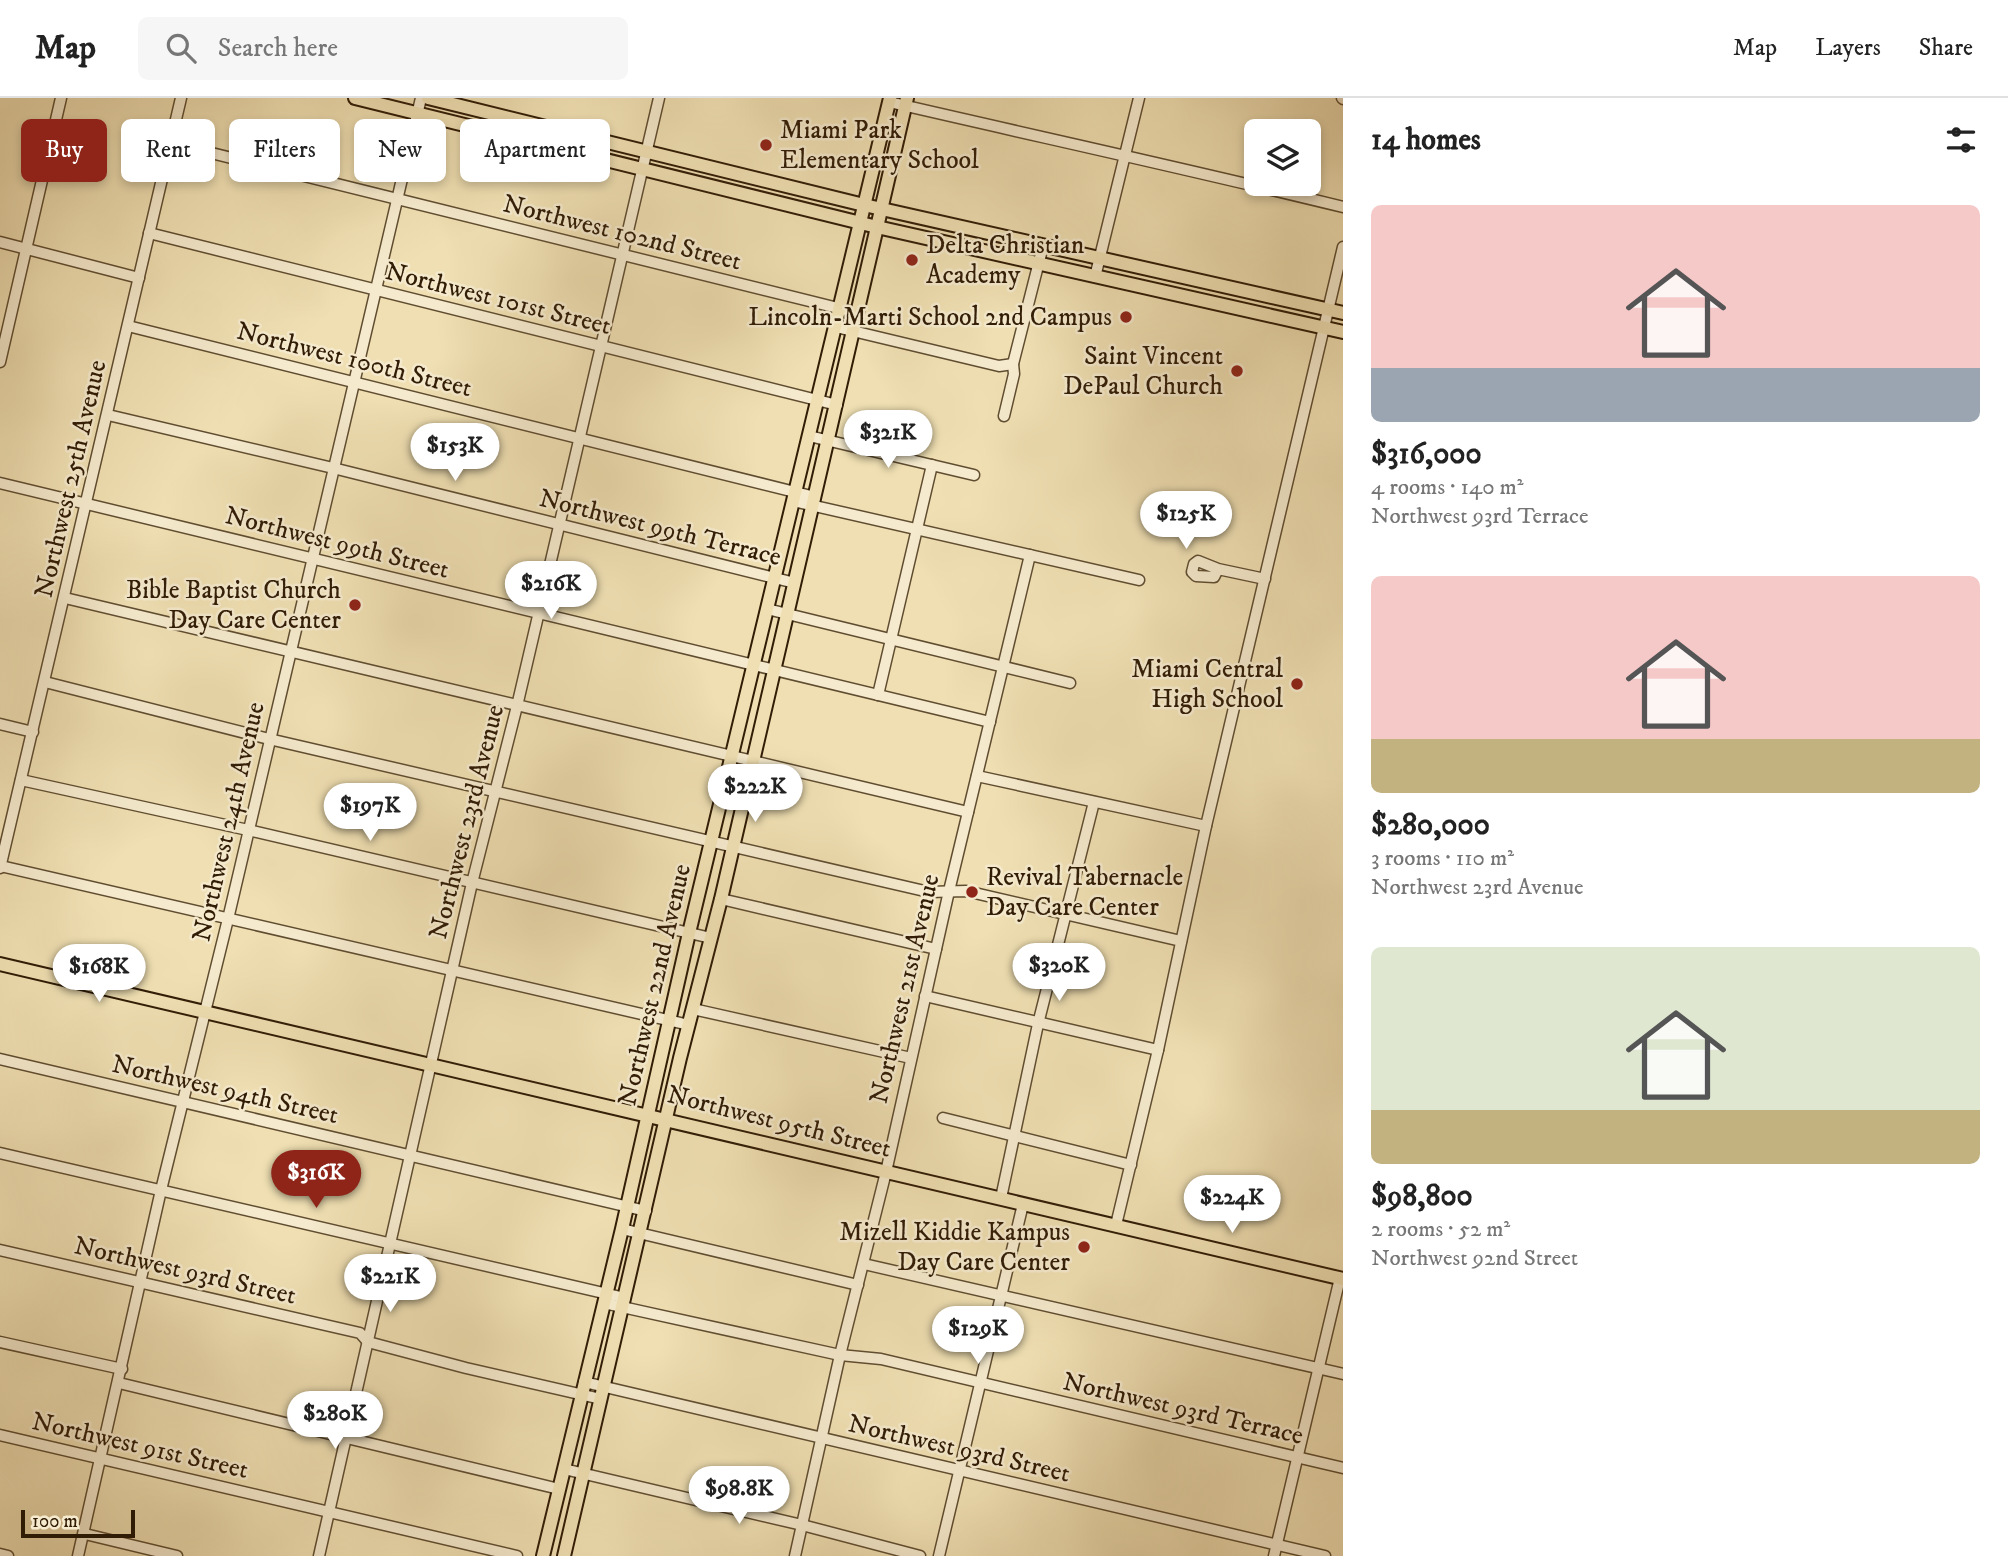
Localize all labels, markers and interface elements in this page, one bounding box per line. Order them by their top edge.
search box [138,17,628,80]
text: Map [35,28,96,69]
icon: search [162,29,200,67]
text: Search here [218,32,338,65]
text: Map [1733,33,1777,63]
text: Layers [1815,33,1881,63]
text: Share [1919,33,1973,63]
place label: Miami Park Elementary School [780,114,979,177]
chip: Buy [21,119,107,182]
chip: Rent [121,119,215,182]
chip: Filters [229,119,340,182]
chip: New [354,119,446,182]
chip: Apartment [460,119,610,182]
map controls [1244,119,1321,196]
button: layers [1244,119,1321,196]
icon: filters [1942,121,1980,159]
text: 14 homes [1371,122,1481,159]
marker: Miami Park Elementary School [758,137,774,153]
street label: Northwest 102nd Street [499,187,745,279]
place label: Delta Christian Academy [926,229,1085,292]
icon: home [1613,250,1739,376]
marker: Delta Christian Academy [904,252,920,268]
street label: Northwest 101st Street [382,255,614,343]
place label: Lincoln-Marti School 2nd Campus [748,301,1112,334]
marker: Lincoln-Marti School 2nd Campus [1118,309,1134,325]
street label: Northwest 100th Street [233,315,475,405]
place label: Saint Vincent DePaul Church [1063,340,1223,403]
street label: Northwest 25th Avenue [28,357,114,601]
marker: Saint Vincent DePaul Church [1229,363,1245,379]
pin: $321K [839,410,937,470]
text: $321K [859,418,917,447]
pin: $153K [406,424,504,483]
text: $153K [426,431,484,460]
text: $316,000 [1371,436,1482,473]
text: 4 rooms · 140 m² [1371,473,1524,502]
street label: Northwest 99th Terrace [535,482,785,574]
pin: $125K [1137,491,1235,551]
street label: Northwest 99th Street [222,499,452,587]
text: $125K [1156,499,1216,528]
text: Northwest 93rd Terrace [1371,502,1588,531]
pin: $216K [502,561,600,621]
text: $216K [521,569,581,598]
place label: Bible Baptist Church Day Care Center [126,574,341,637]
marker: Bible Baptist Church Day Care Center [347,597,363,613]
icon: home [1613,621,1739,747]
place label: Miami Central High School [1131,653,1283,716]
marker: Miami Central High School [1289,676,1305,692]
street label: Northwest 24th Avenue [185,699,273,945]
street label: Northwest 23rd Avenue [422,701,512,943]
pin: $222K [706,764,804,824]
text: $222K [724,772,786,801]
pin: $197K [321,784,419,843]
text: $197K [340,791,400,820]
text: $280,000 [1371,807,1490,844]
text: 3 rooms · 110 m² [1371,844,1514,873]
street label: Northwest 22nd Avenue [611,861,699,1109]
place label: Revival Tabernacle Day Care Center [986,861,1183,924]
street label: Northwest 21st Avenue [863,871,947,1107]
text: Northwest 23rd Avenue [1371,873,1584,902]
marker: Revival Tabernacle Day Care Center [964,884,980,900]
pin: $168K [50,944,148,1004]
pin: $320K [1010,944,1108,1003]
text: $320K [1029,951,1089,980]
text: $168K [69,952,129,981]
icon: home [1613,992,1739,1118]
street label: Northwest 94th Street [108,1048,342,1132]
street label: Northwest 95th Street [664,1078,894,1166]
pin: $316K [267,1150,365,1210]
text: $316K [287,1158,345,1187]
pin: $224K [1183,1176,1281,1235]
text: $98,800 [1371,1178,1473,1215]
text: $224K [1200,1183,1264,1212]
text: 2 rooms · 52 m² [1371,1215,1510,1244]
place label: Mizell Kiddie Kampus Day Care Center [839,1216,1070,1279]
street label: Northwest 93rd Street [71,1229,299,1313]
marker: Mizell Kiddie Kampus Day Care Center [1076,1239,1092,1255]
text: Northwest 92nd Street [1371,1244,1578,1273]
pin: $221K [341,1254,439,1314]
text: $221K [360,1262,420,1291]
pin: $129K [929,1306,1027,1366]
text: $129K [948,1314,1008,1343]
street label: Northwest 93rd Terrace [1060,1365,1306,1453]
pin: $280K [286,1392,384,1451]
text: $280K [303,1399,367,1428]
street label: Northwest 91st Street [28,1405,252,1487]
street label: Northwest 93rd Street [845,1407,1073,1491]
pin: $98.8K [682,1466,796,1526]
text: $98.8K [705,1474,773,1503]
scale bar [21,1507,135,1539]
text: 100 m [32,1510,78,1533]

